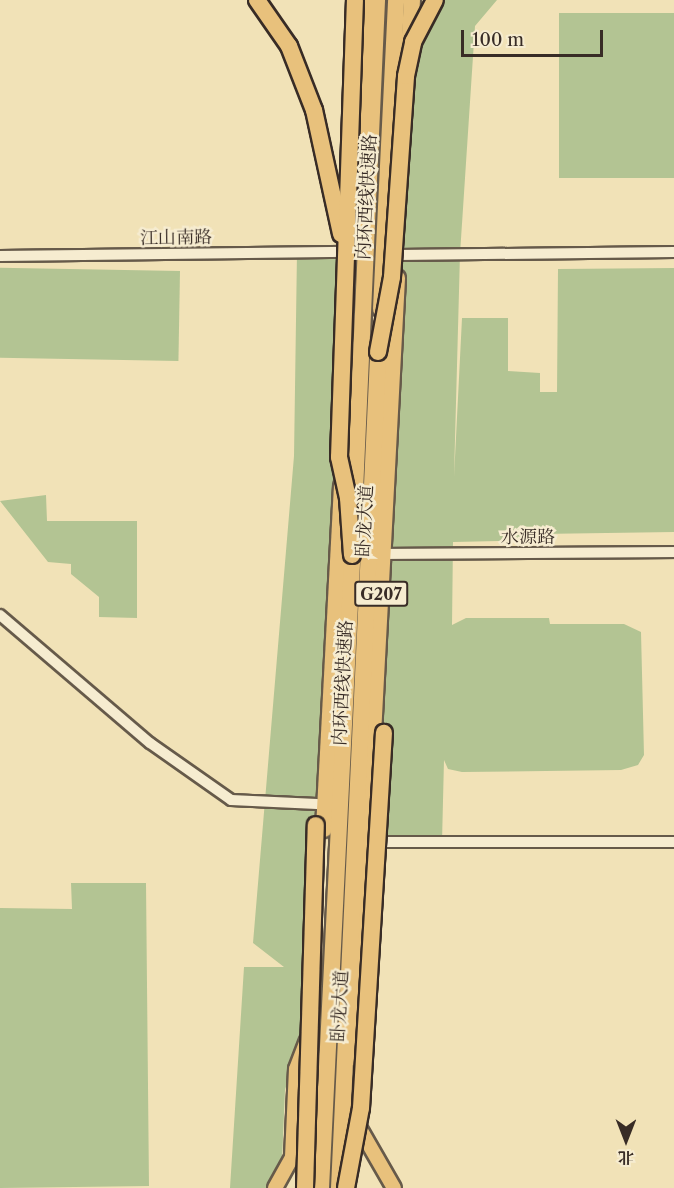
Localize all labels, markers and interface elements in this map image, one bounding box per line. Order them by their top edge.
scale bar [464,18,606,56]
text: 100 m [472,29,524,51]
street label: 内环西线快速路 [353,134,381,260]
street label: 江山南路 [140,227,212,249]
street label: 卧龙大道 [352,484,378,558]
street label: 水源路 [501,526,555,548]
road number: G207 [354,581,408,607]
street label: 内环西线快速路 [329,620,357,746]
street label: 卧龙大道 [327,969,353,1043]
north arrow [596,1110,656,1170]
text: 北 [618,1148,634,1168]

